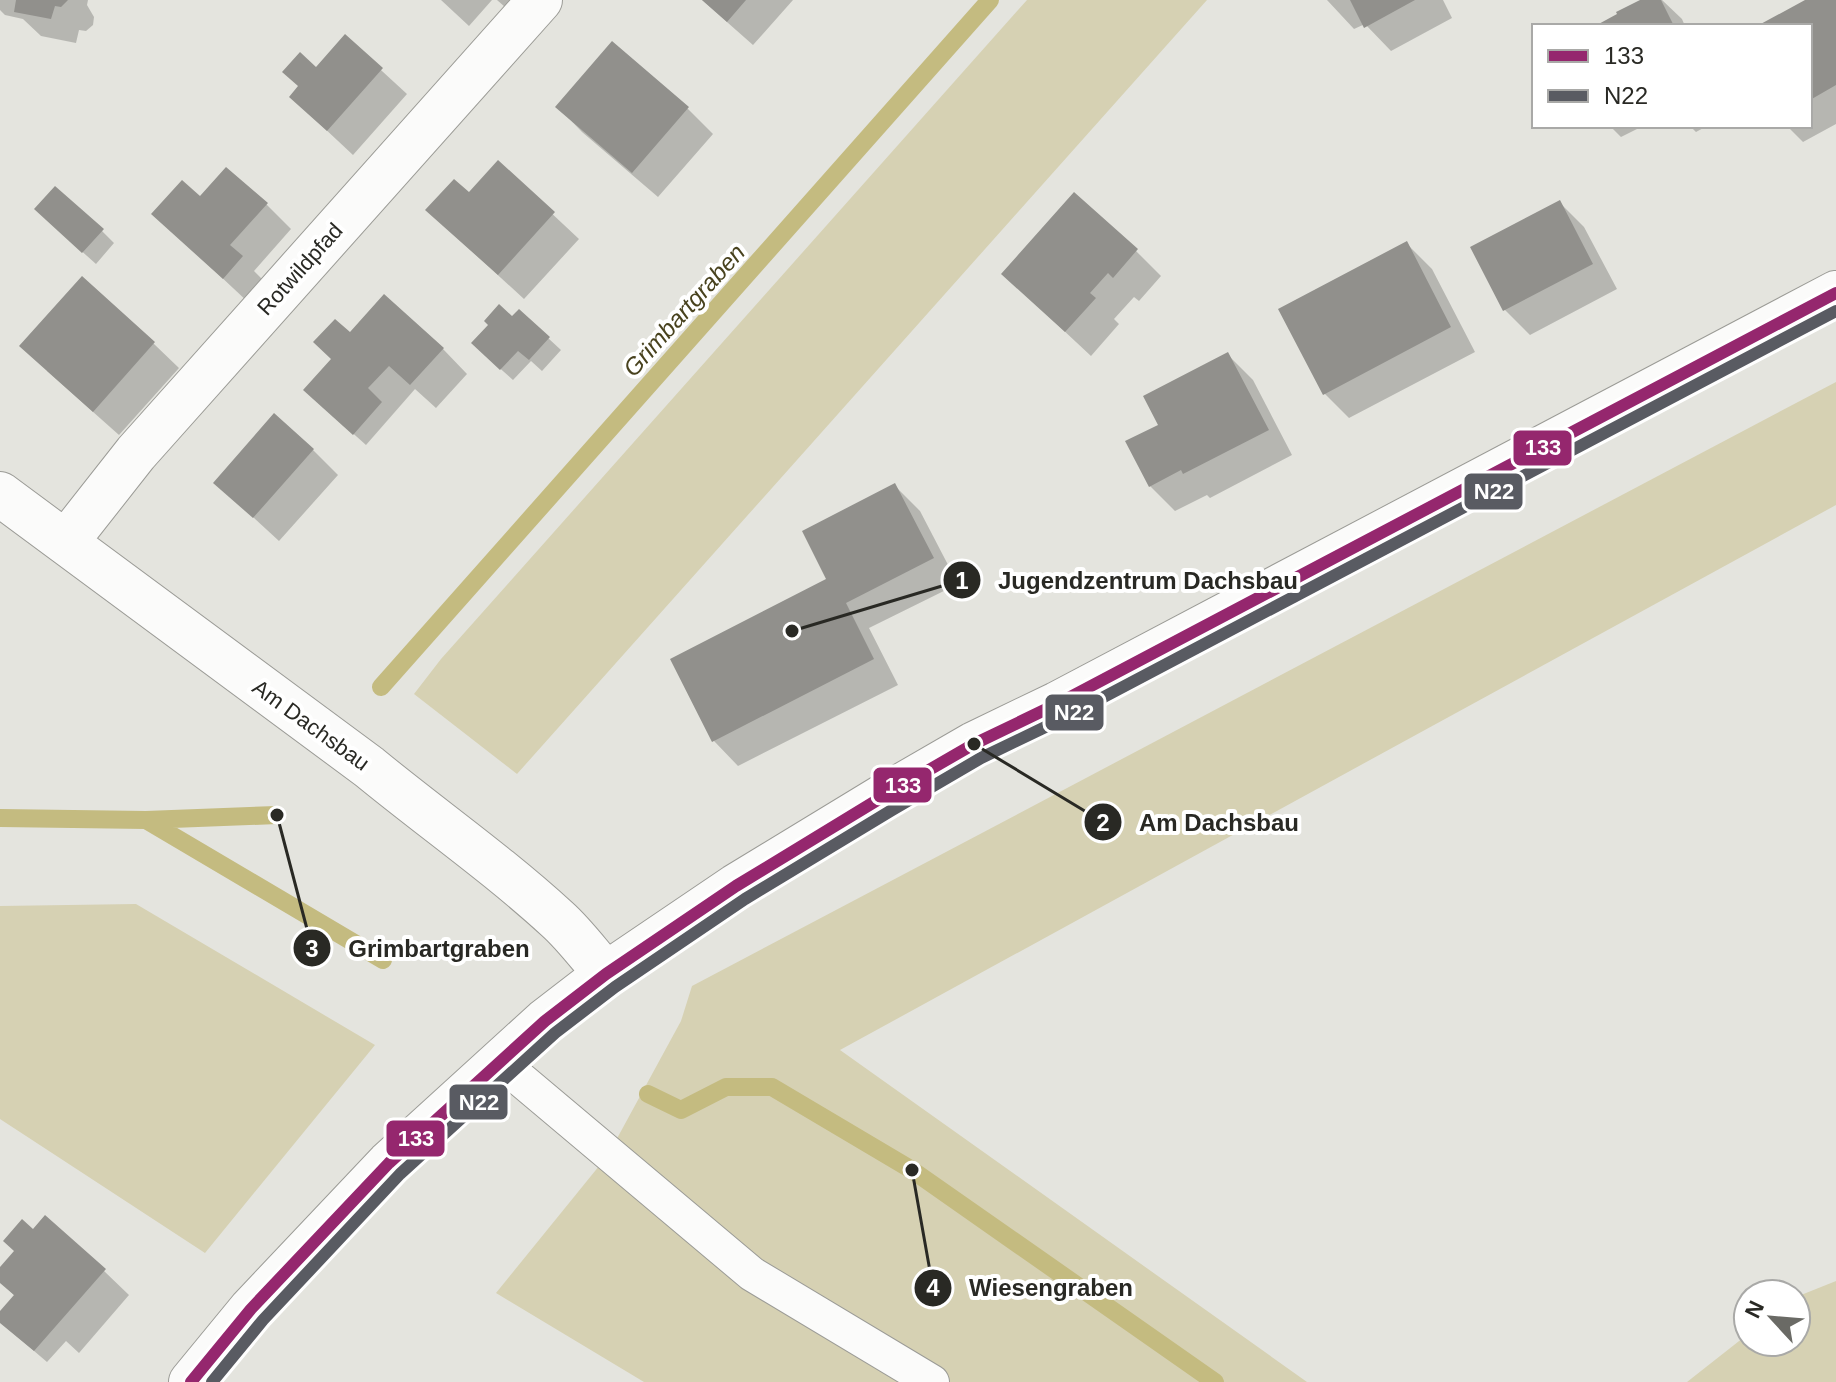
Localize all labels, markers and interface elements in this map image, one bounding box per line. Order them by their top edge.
legend [1532,24,1812,128]
text: 133 [1604,42,1644,69]
text: N22 [1604,82,1648,109]
street label: Rotwildpfad [252,218,348,320]
water label: Grimbartgraben [618,239,750,381]
line badge: 133 [1512,429,1573,467]
text: 133 [1525,435,1561,460]
line badge: N22 [1463,472,1524,511]
text: N22 [1474,479,1514,504]
callout: Jugendzentrum Dachsbau [942,556,1314,604]
text: 1 [955,567,969,594]
text: Jugendzentrum Dachsbau [998,567,1298,594]
street label: Am Dachsbau [248,674,374,776]
line badge: N22 [1044,693,1105,732]
text: N22 [1054,700,1094,725]
line badge: 133 [872,766,933,804]
text: 133 [885,773,921,798]
callout: Am Dachsbau [1083,798,1315,846]
text: 2 [1096,809,1110,836]
text: Am Dachsbau [1139,809,1299,836]
callout: Grimbartgraben [292,924,546,972]
text: 3 [305,935,319,962]
text: Grimbartgraben [348,935,530,962]
line badge: N22 [448,1083,509,1121]
text: N22 [459,1090,499,1115]
line badge: 133 [385,1119,446,1158]
text: 133 [398,1126,434,1151]
callout: Wiesengraben [913,1264,1149,1312]
text: 4 [926,1274,940,1301]
text: Wiesengraben [969,1274,1133,1301]
north arrow [1732,1278,1812,1358]
text: N [1740,1297,1769,1322]

